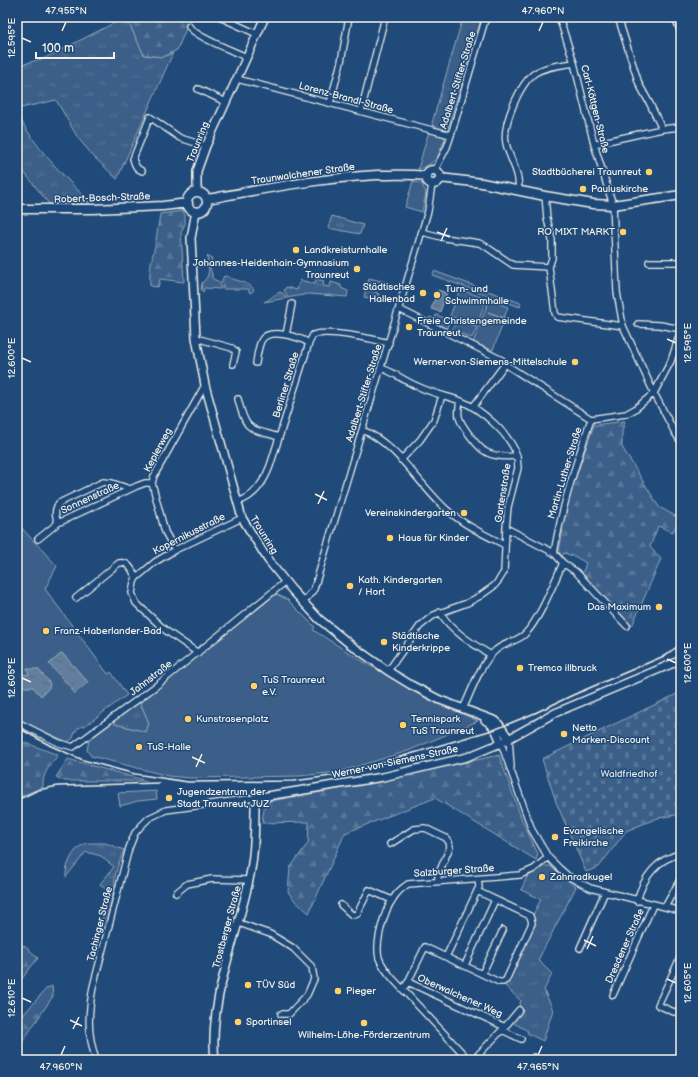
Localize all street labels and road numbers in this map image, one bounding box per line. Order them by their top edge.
street label: Adalbert-Stifter-Straße [437,30,479,130]
street label: Carl-Köttgen-Straße [578,64,612,155]
street label: Lorenz-Brandl-Straße [297,80,395,116]
street label: Traunring [184,120,212,164]
street label: Traunwalchener Straße [251,161,356,187]
street label: Robert-Bosch-Straße [54,190,150,206]
street label: Adalbert-Stifter-Straße [343,343,385,443]
street label: Berliner Straße [270,351,302,419]
street label: Keplerweg [141,426,175,474]
street label: Martin-Luther-Straße [545,426,585,520]
street label: Gartenstraße [492,462,514,523]
street label: Sonnenstraße [59,479,121,517]
street label: Kopernikusstraße [151,511,227,557]
street label: Traunring [247,514,281,557]
street label: Jahnstraße [127,658,175,698]
street label: Werner-von-Siemens-Straße [331,743,459,781]
street label: Salzburger Straße [413,862,495,880]
street label: Trostberger Straße [210,884,244,970]
street label: Tachinger Straße [85,885,115,963]
street label: Dresdener Straße [603,907,647,985]
street label: Oberwalchener Weg [416,972,505,1020]

